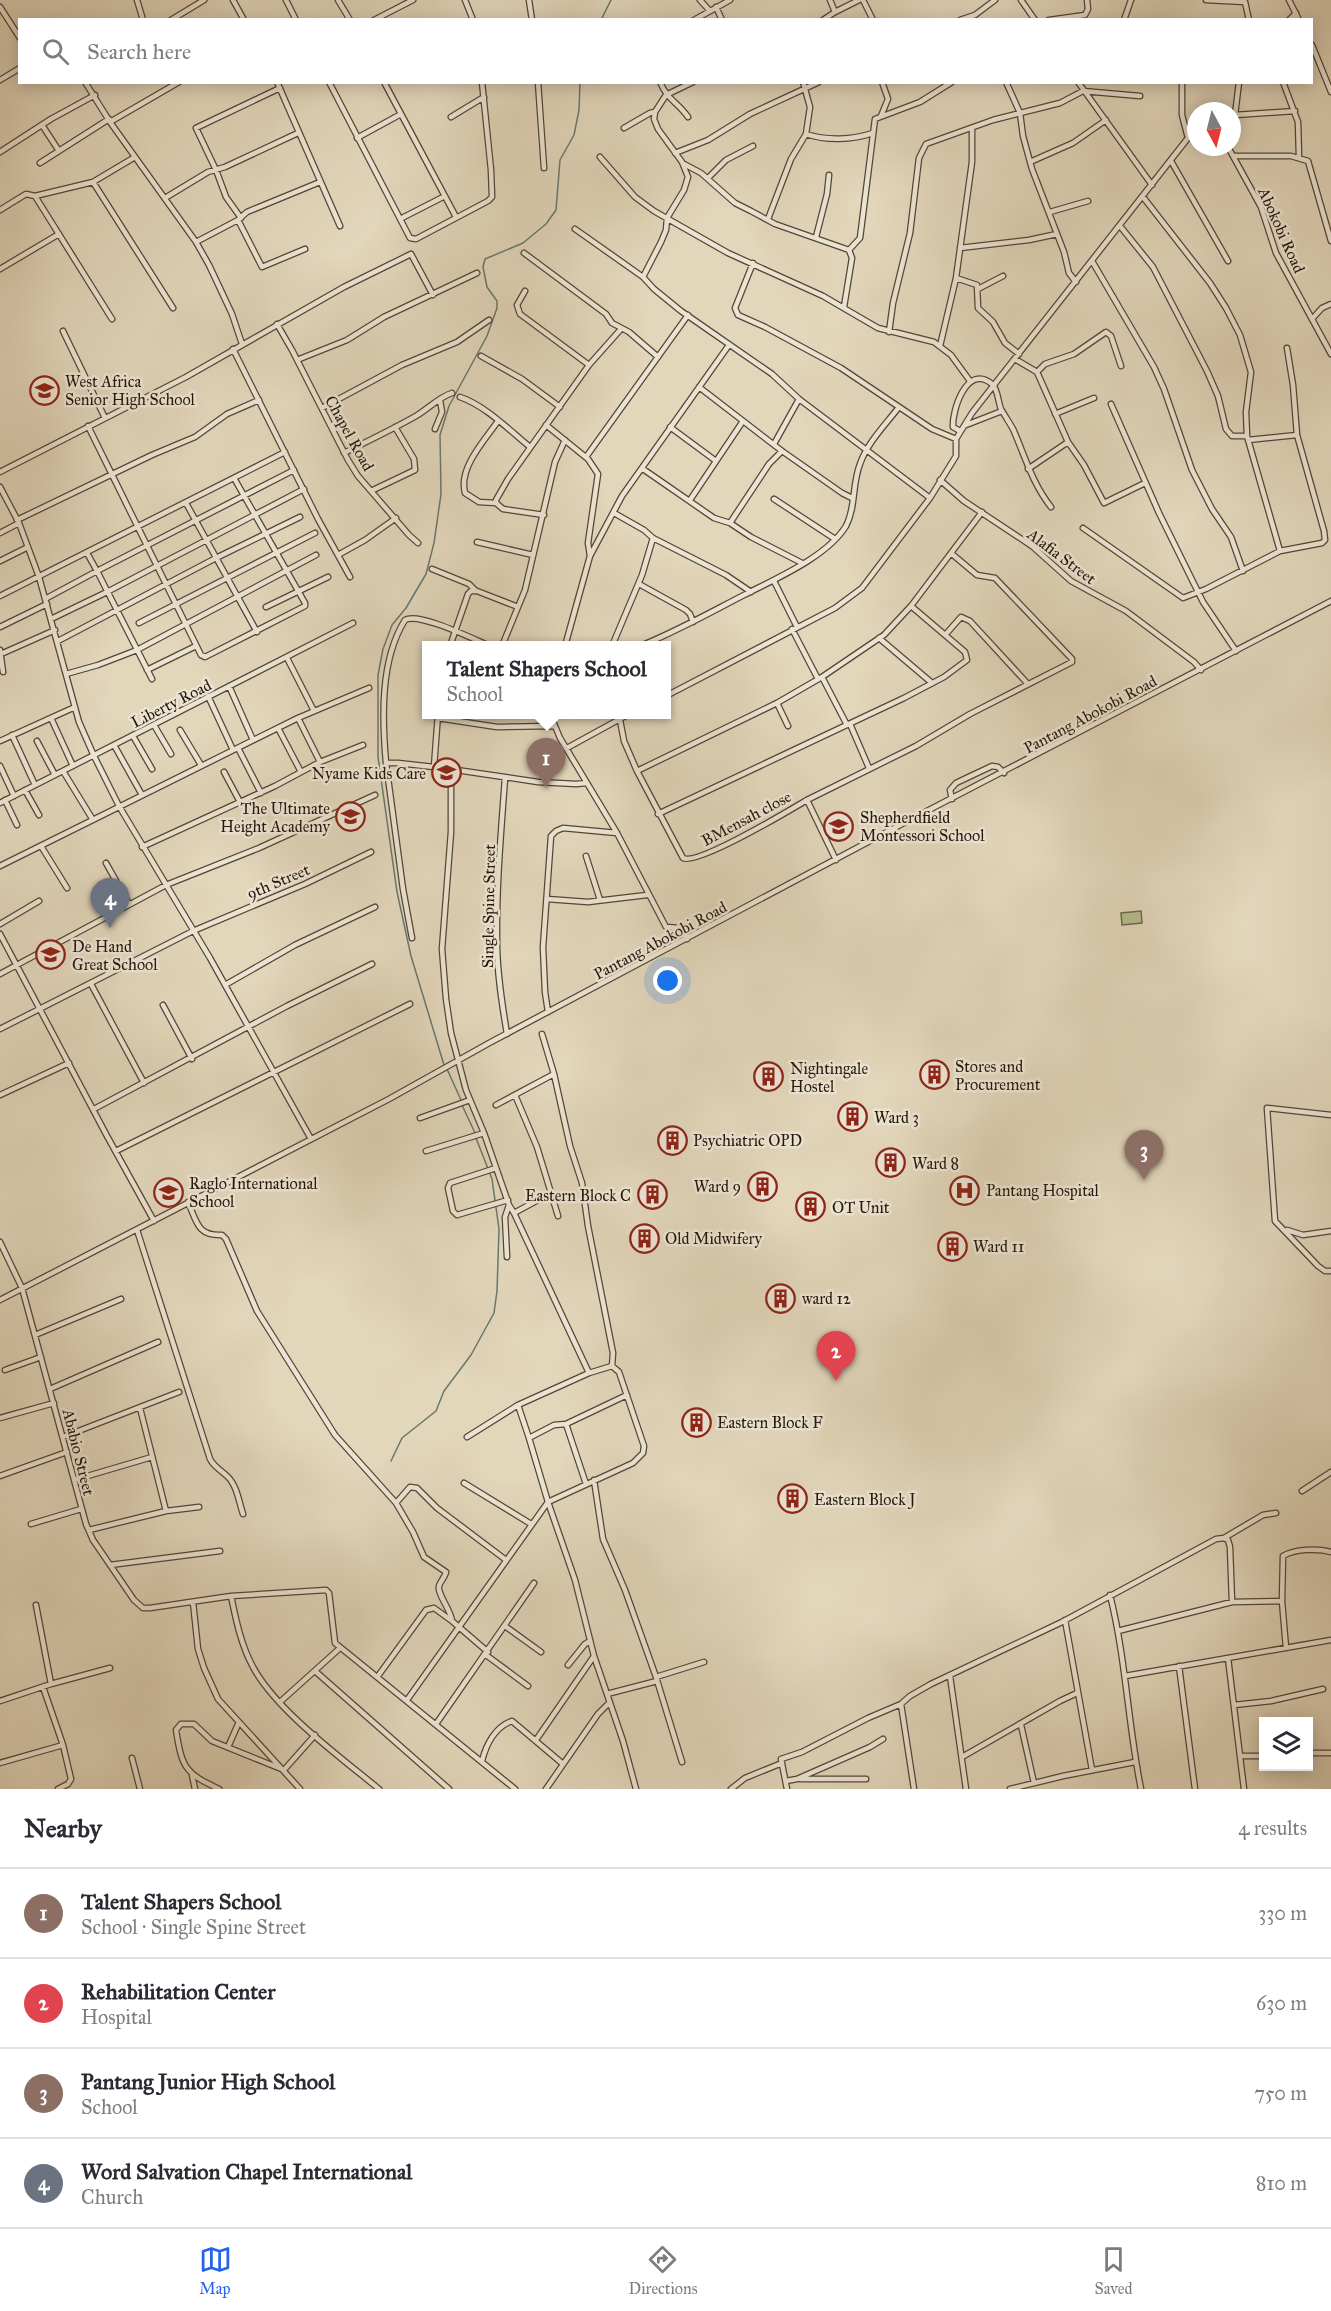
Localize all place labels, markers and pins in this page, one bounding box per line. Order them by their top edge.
place label: West Africa Senior High School [65,372,196,410]
school or university icon: West Africa Senior High School [28,374,60,406]
pin: 1 [526,738,566,788]
school or university icon: Nyame Kids Care [431,757,463,789]
place label: Nyame Kids Care [312,764,426,783]
place label: The Ultimate Height Academy [220,799,330,837]
school or university icon: The Ultimate Height Academy [335,801,367,833]
place label: Shepherdfield Montessori School [860,808,985,845]
school or university icon: Shepherdfield Montessori School [823,810,855,842]
pin: 4 [90,878,130,928]
place label: De Hand Great School [72,937,158,974]
school or university icon: De Hand Great School [35,939,67,971]
place label: Stores and Procurement [955,1057,1041,1094]
place label: Nightingale Hostel [790,1059,868,1096]
building icon: Stores and Procurement [918,1059,950,1091]
building icon: Nightingale Hostel [753,1061,785,1093]
building icon: Ward 3 [837,1101,869,1133]
place label: Ward 3 [874,1108,919,1127]
building icon: Psychiatric OPD [656,1124,688,1156]
pin: 3 [1124,1130,1164,1180]
place label: Psychiatric OPD [693,1131,802,1150]
building icon: Ward 8 [875,1147,907,1179]
place label: Ward 8 [912,1154,959,1173]
building icon: Ward 9 [746,1170,778,1202]
place label: Raglo International School [189,1174,318,1211]
hospital icon: Pantang Hospital [949,1174,981,1206]
school or university icon: Raglo International School [152,1176,184,1208]
place label: Ward 9 [694,1177,741,1196]
building icon: Eastern Block C [636,1179,668,1211]
place label: Pantang Hospital [986,1181,1100,1201]
place label: Eastern Block C [525,1186,631,1205]
building icon: OT Unit [795,1191,827,1223]
place label: OT Unit [832,1198,890,1217]
building icon: Old Midwifery [628,1222,660,1254]
place label: Old Midwifery [665,1229,763,1248]
building icon: Ward 11 [936,1230,968,1262]
place label: Ward 11 [973,1237,1024,1256]
building icon: ward 12 [765,1282,797,1314]
place label: ward 12 [802,1289,851,1308]
pin: 2 [816,1332,856,1381]
building icon: Eastern Block F [680,1406,712,1438]
place label: Eastern Block F [717,1413,823,1432]
building icon: Eastern Block J [777,1483,809,1515]
place label: Eastern Block J [814,1490,916,1510]

